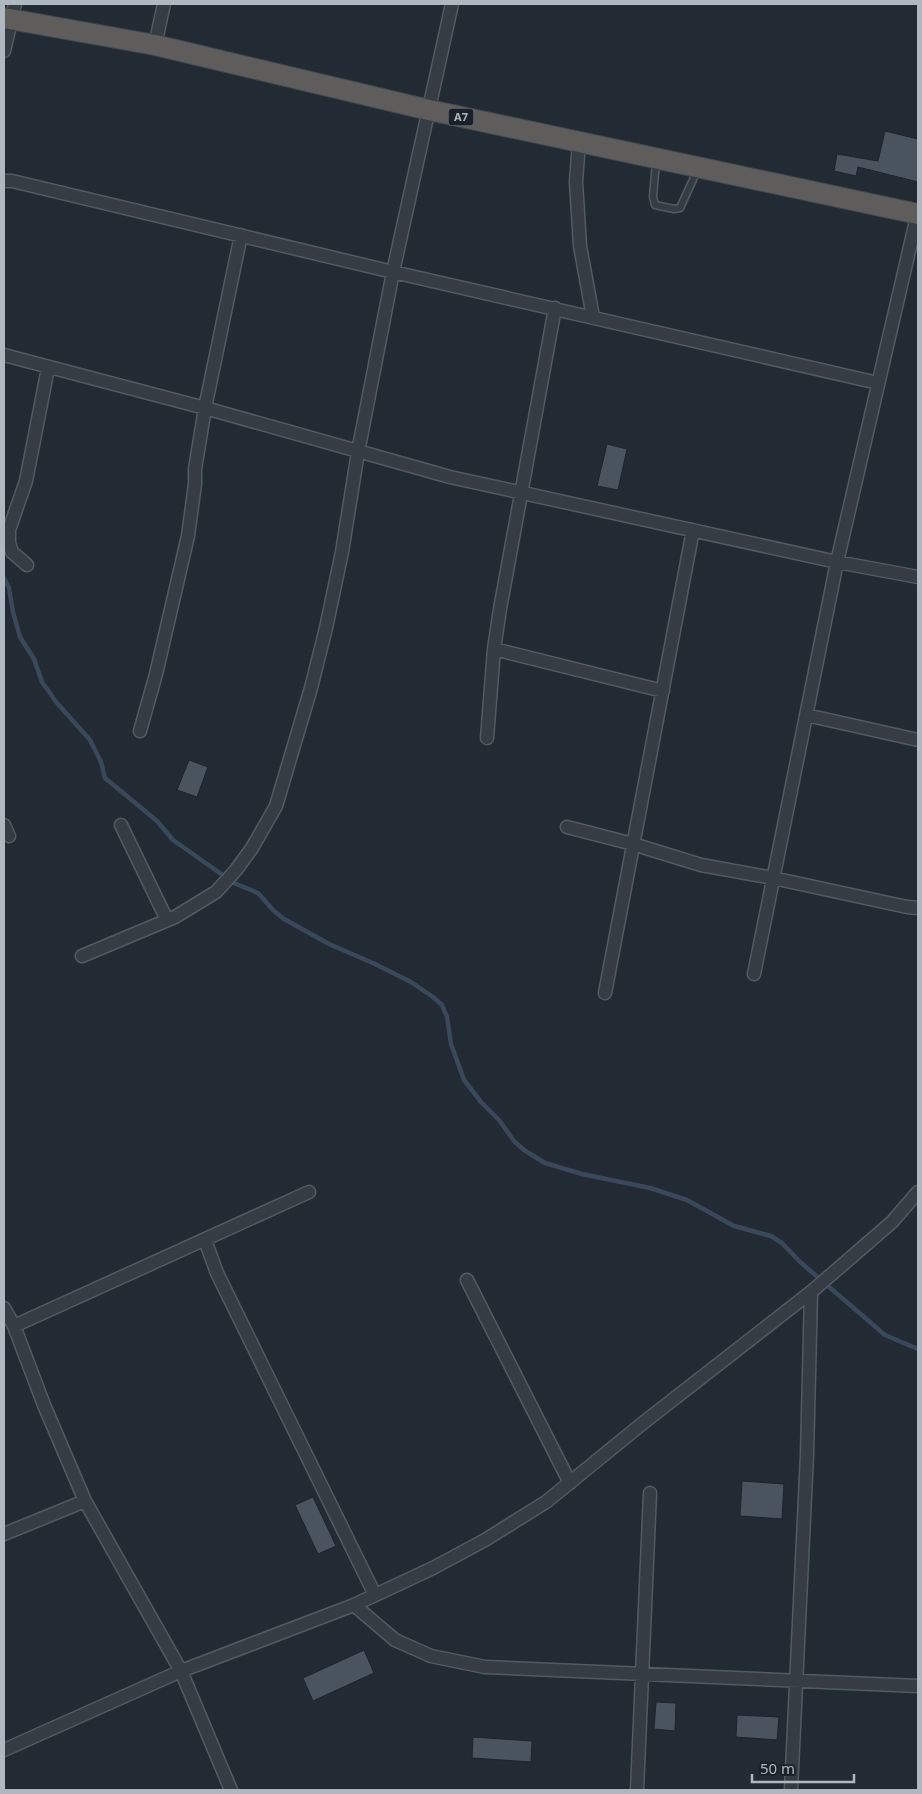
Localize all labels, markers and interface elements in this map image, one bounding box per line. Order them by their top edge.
road number: A7 [448,108,474,125]
scale bar [752,1752,854,1784]
text: 50 m [760,1758,795,1778]

